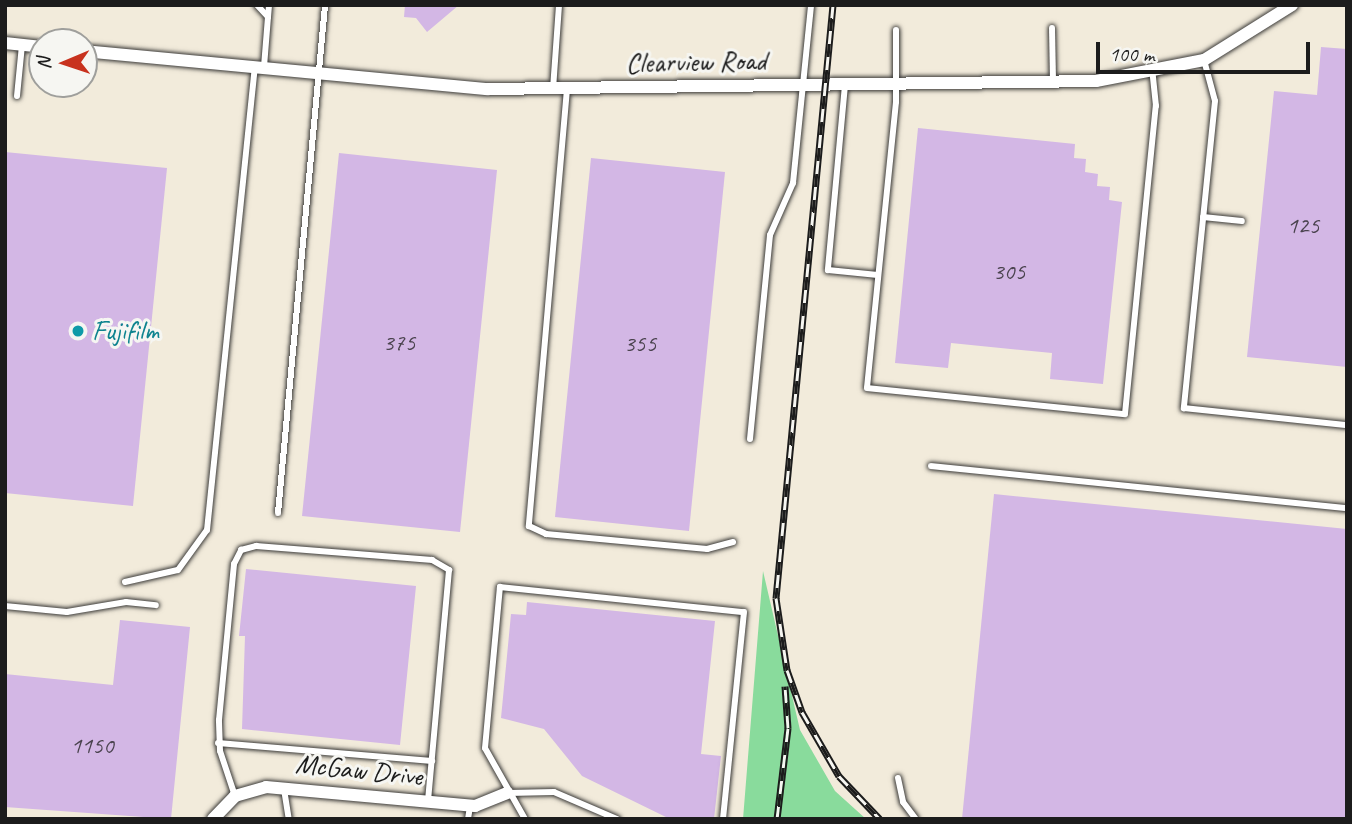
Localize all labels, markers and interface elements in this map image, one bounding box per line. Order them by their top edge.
north arrow [28,28,98,98]
scale bar [1100,28,1314,72]
text: 100 m [1109,41,1154,67]
street label: Clearview Road [626,44,766,80]
text: N [32,57,56,70]
house number: 125 [1287,212,1319,240]
house number: 305 [993,258,1025,286]
place label: Fujifilm [92,314,159,348]
marker: Fujifilm [70,323,86,339]
house number: 375 [383,329,415,357]
house number: 355 [624,330,656,358]
house number: 1150 [70,732,114,760]
street label: McGaw Drive [294,747,424,793]

